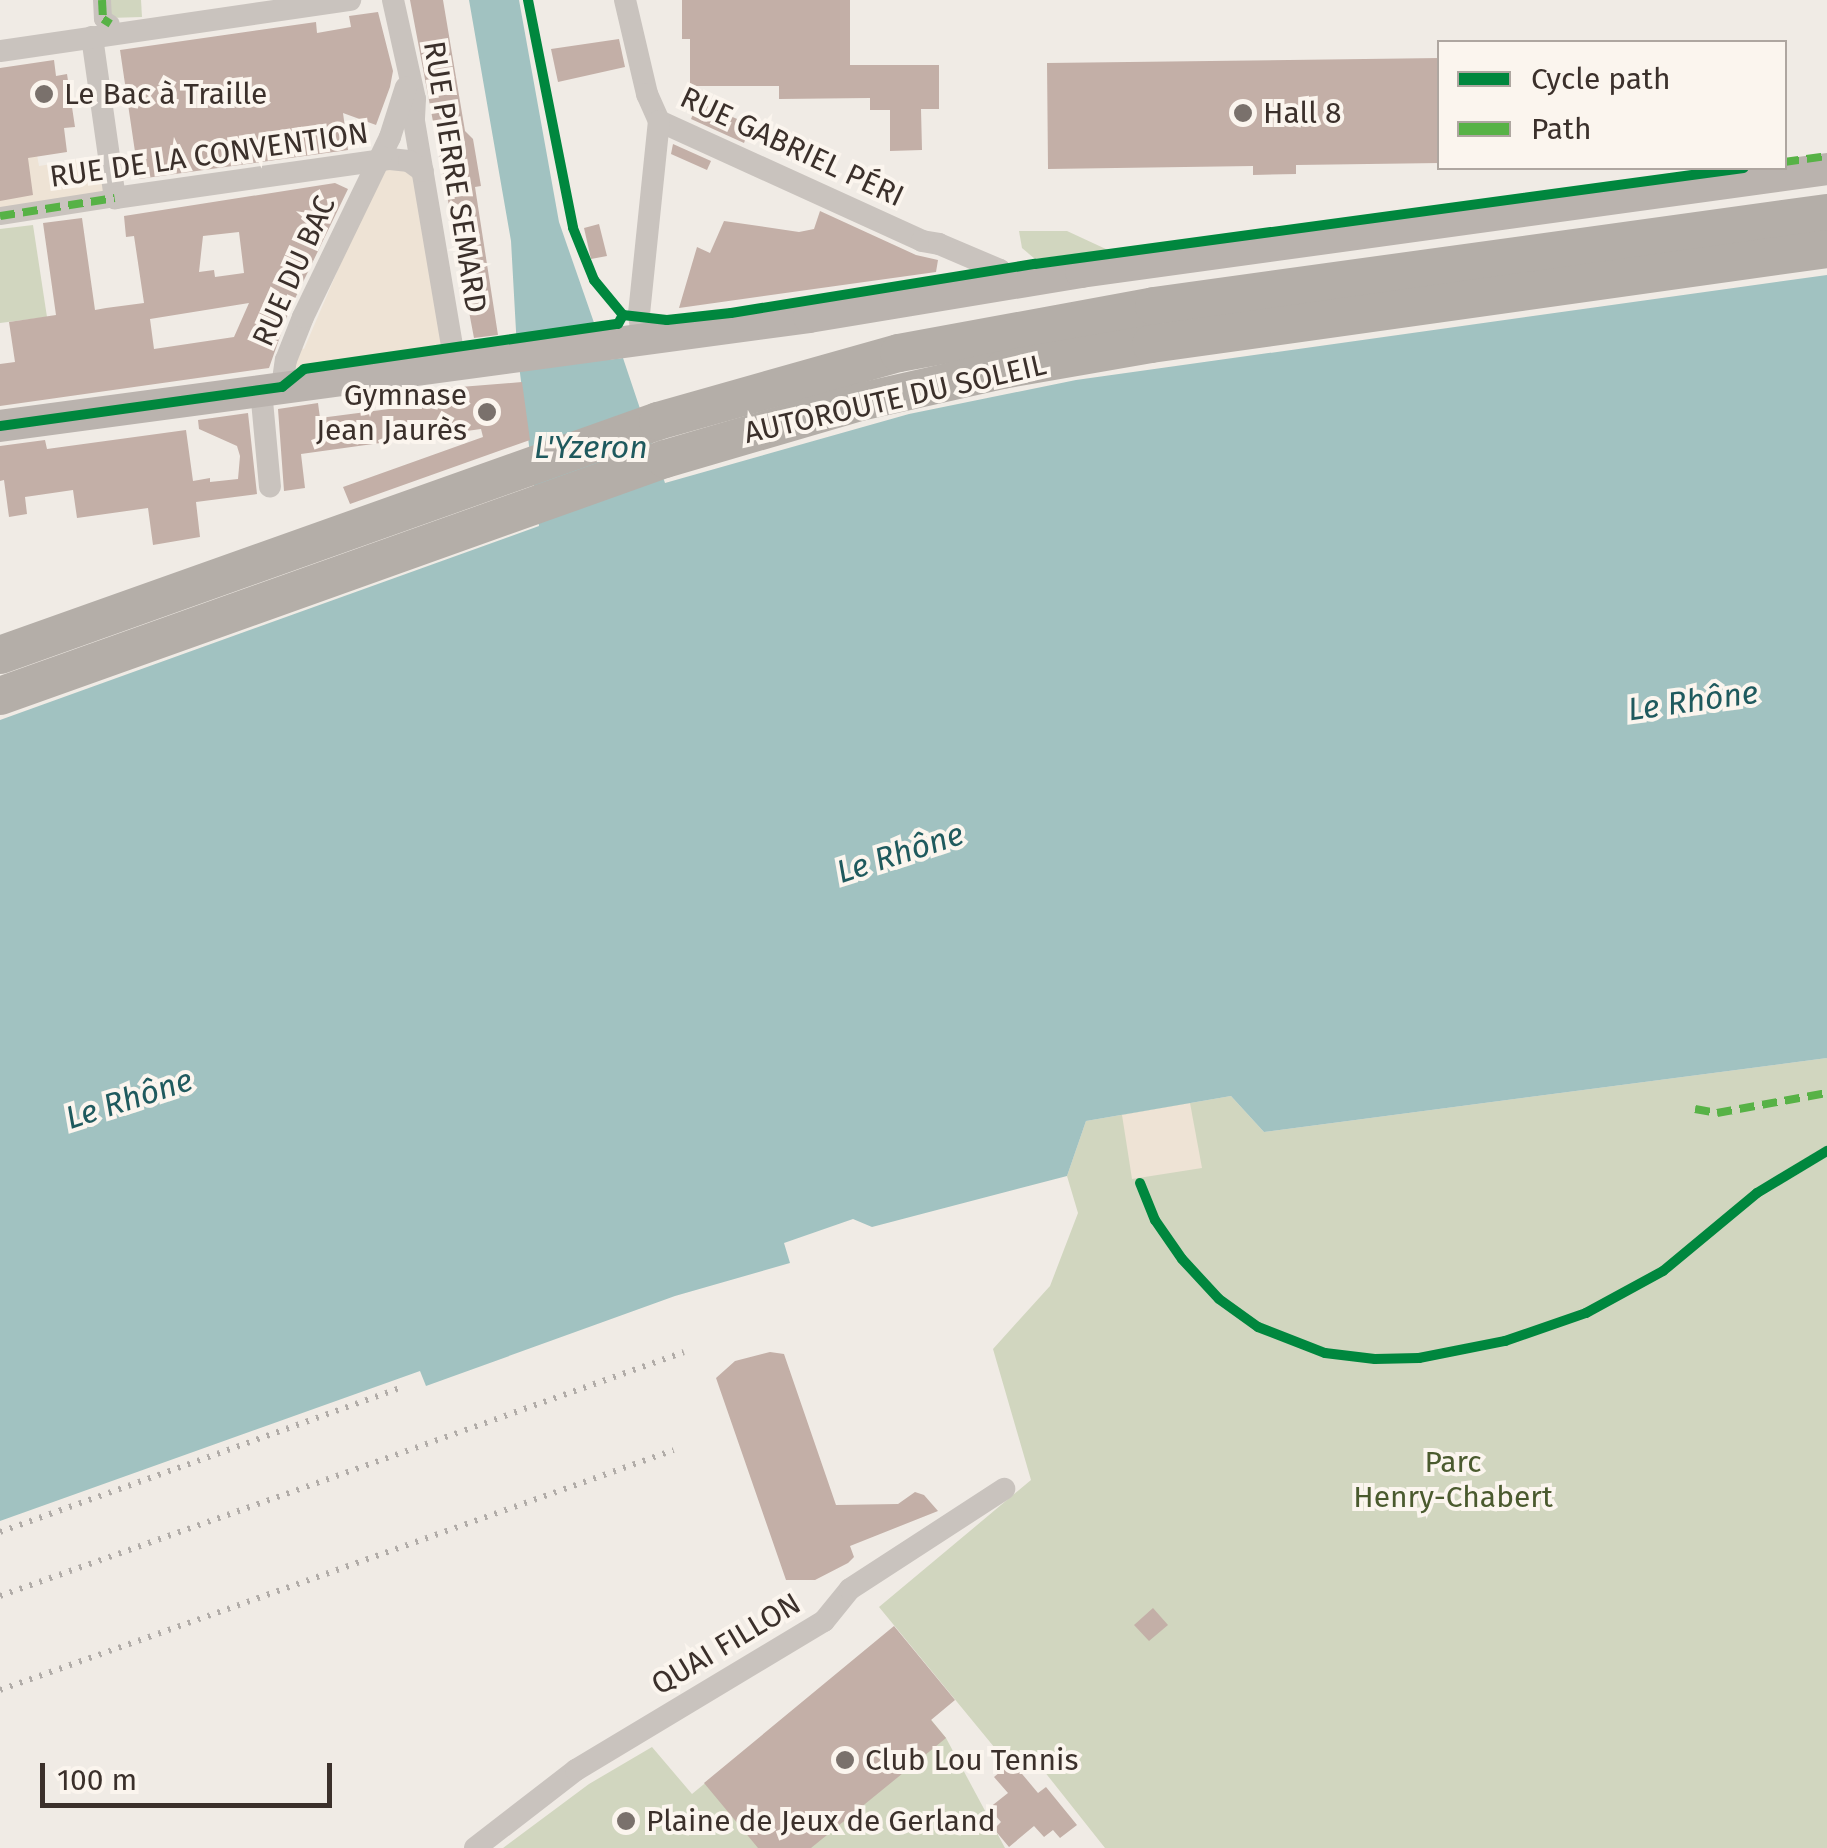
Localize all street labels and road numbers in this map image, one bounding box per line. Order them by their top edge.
street label: RUE PIERRE SEMARD [416,38,494,316]
street label: RUE GABRIEL PÉRI [674,79,910,215]
street label: RUE DE LA CONVENTION [47,115,371,195]
street label: RUE DU BAC [245,190,343,352]
street label: AUTOROUTE DU SOLEIL [740,347,1050,451]
street label: QUAI FILLON [645,1585,807,1703]

